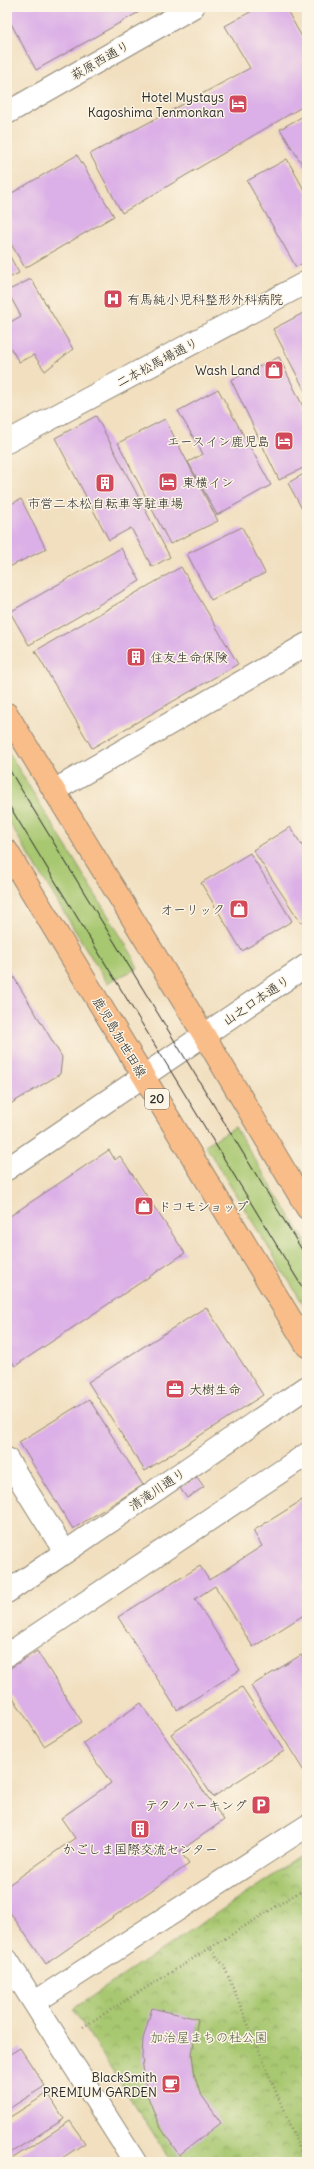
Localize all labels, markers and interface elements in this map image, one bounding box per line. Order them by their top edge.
street label: 萩原西通り [68,37,133,84]
place label: Hotel Mystays Kagoshima Tenmonkan [88,89,224,121]
hotel icon: Hotel Mystays Kagoshima Tenmonkan [227,93,249,115]
hospital icon: 有馬純小児科整形外科病院 [102,288,124,310]
place label: 有馬純小児科整形外科病院 [127,291,283,308]
street label: 二本松馬場通り [113,334,201,391]
shop icon: Wash Land [263,359,285,381]
place label: Wash Land [195,362,260,379]
hotel icon: エースイン鹿児島 [273,430,295,452]
place label: エースイン鹿児島 [167,433,270,450]
hotel icon: 東横イン [157,471,179,493]
building icon: 市営二本松自転車等駐車場 [94,472,116,494]
place label: 東横イン [182,474,234,491]
place label: 市営二本松自転車等駐車場 [27,495,183,512]
building icon: 住友生命保険 [125,646,147,668]
place label: 住友生命保険 [150,649,228,666]
shop icon: オーリック [228,898,250,920]
place label: オーリック [160,901,225,918]
street label: 山之口本通り [219,972,293,1029]
street label: 鹿児島加世田線 [89,994,151,1081]
road number: 20 [145,1089,169,1109]
shop icon: ドコモショップ [133,1195,155,1217]
place label: ドコモショップ [158,1198,248,1215]
office icon: 大樹生命 [164,1378,186,1400]
place label: 大樹生命 [189,1381,241,1398]
street label: 清滝川通り [126,1464,189,1515]
parking icon: テクノパーキング [250,1794,272,1816]
place label: テクノパーキング [145,1797,247,1814]
building icon: かごしま国際交流センター [129,1818,151,1840]
place label: かごしま国際交流センター [62,1841,218,1858]
park label: 加治屋まちの杜公園 [150,2029,268,2046]
place label: BlackSmith PREMIUM GARDEN [43,2069,157,2101]
cafe icon: BlackSmith PREMIUM GARDEN [160,2073,182,2095]

